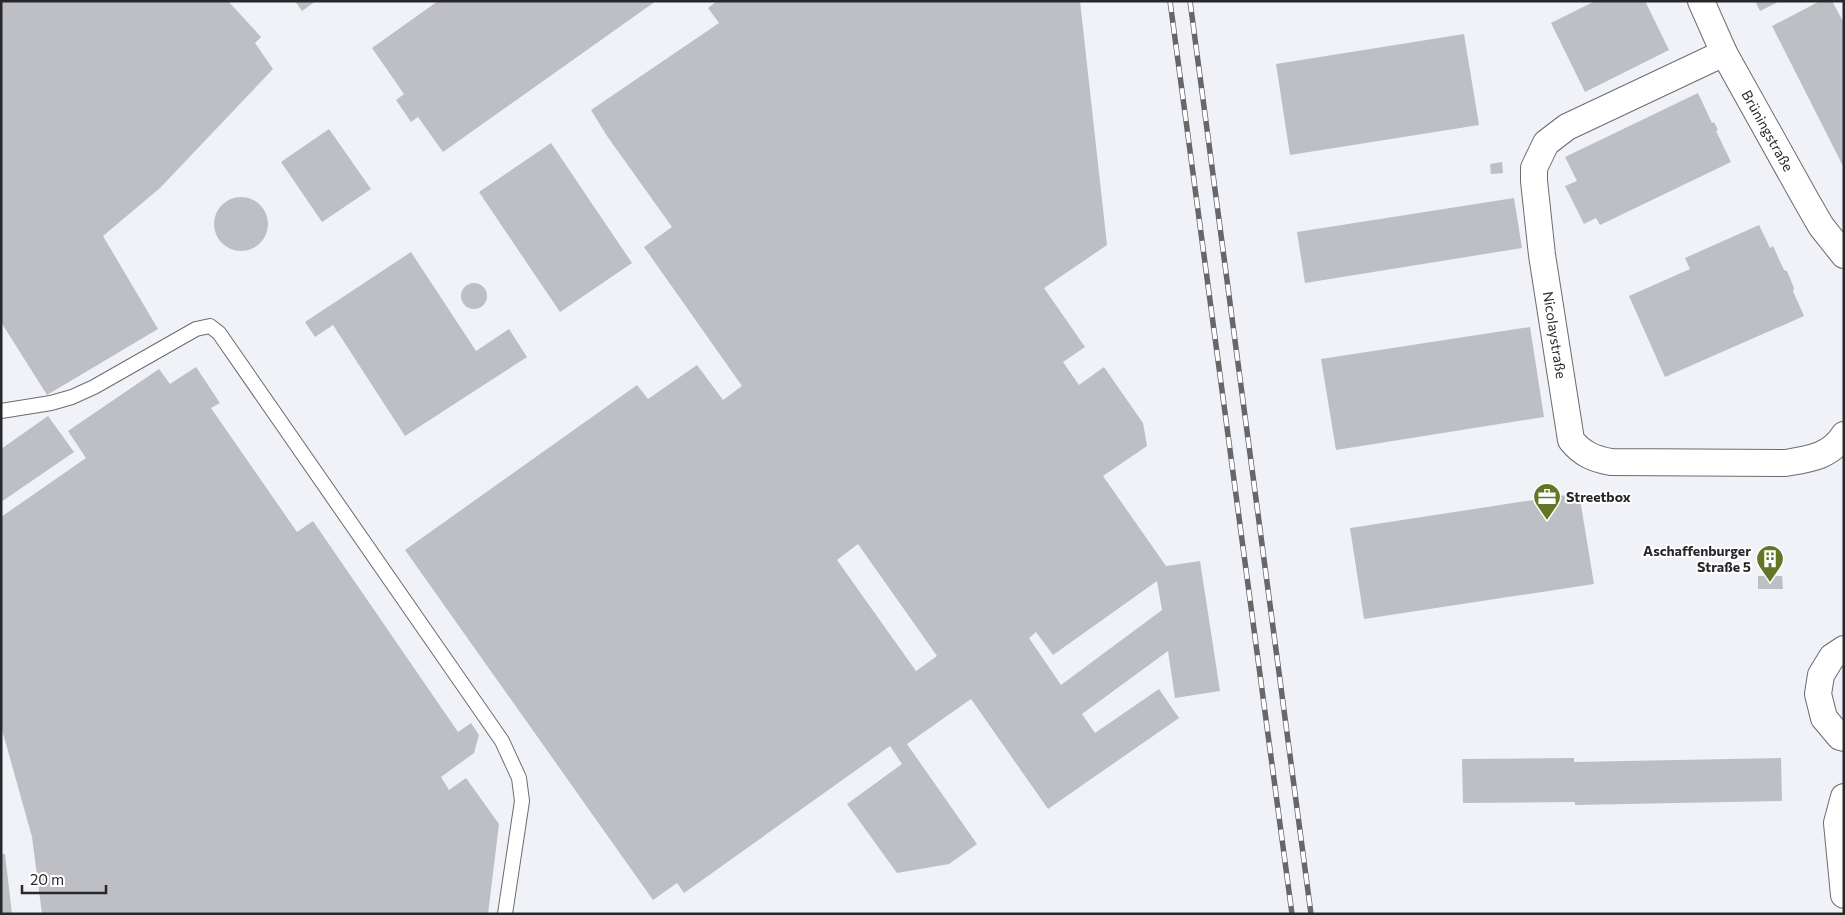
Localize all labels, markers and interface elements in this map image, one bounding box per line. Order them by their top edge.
street label: Brüningstraße [1738,87,1797,174]
street label: Nicolaystraße [1540,290,1570,380]
office icon: Streetbox [1532,482,1562,521]
place label: Streetbox [1566,488,1631,505]
place label: Aschaffenburger Straße 5 [1643,542,1751,575]
building icon: Aschaffenburger Straße 5 [1755,544,1785,583]
scale bar [22,862,106,894]
text: 20 m [30,870,64,888]

